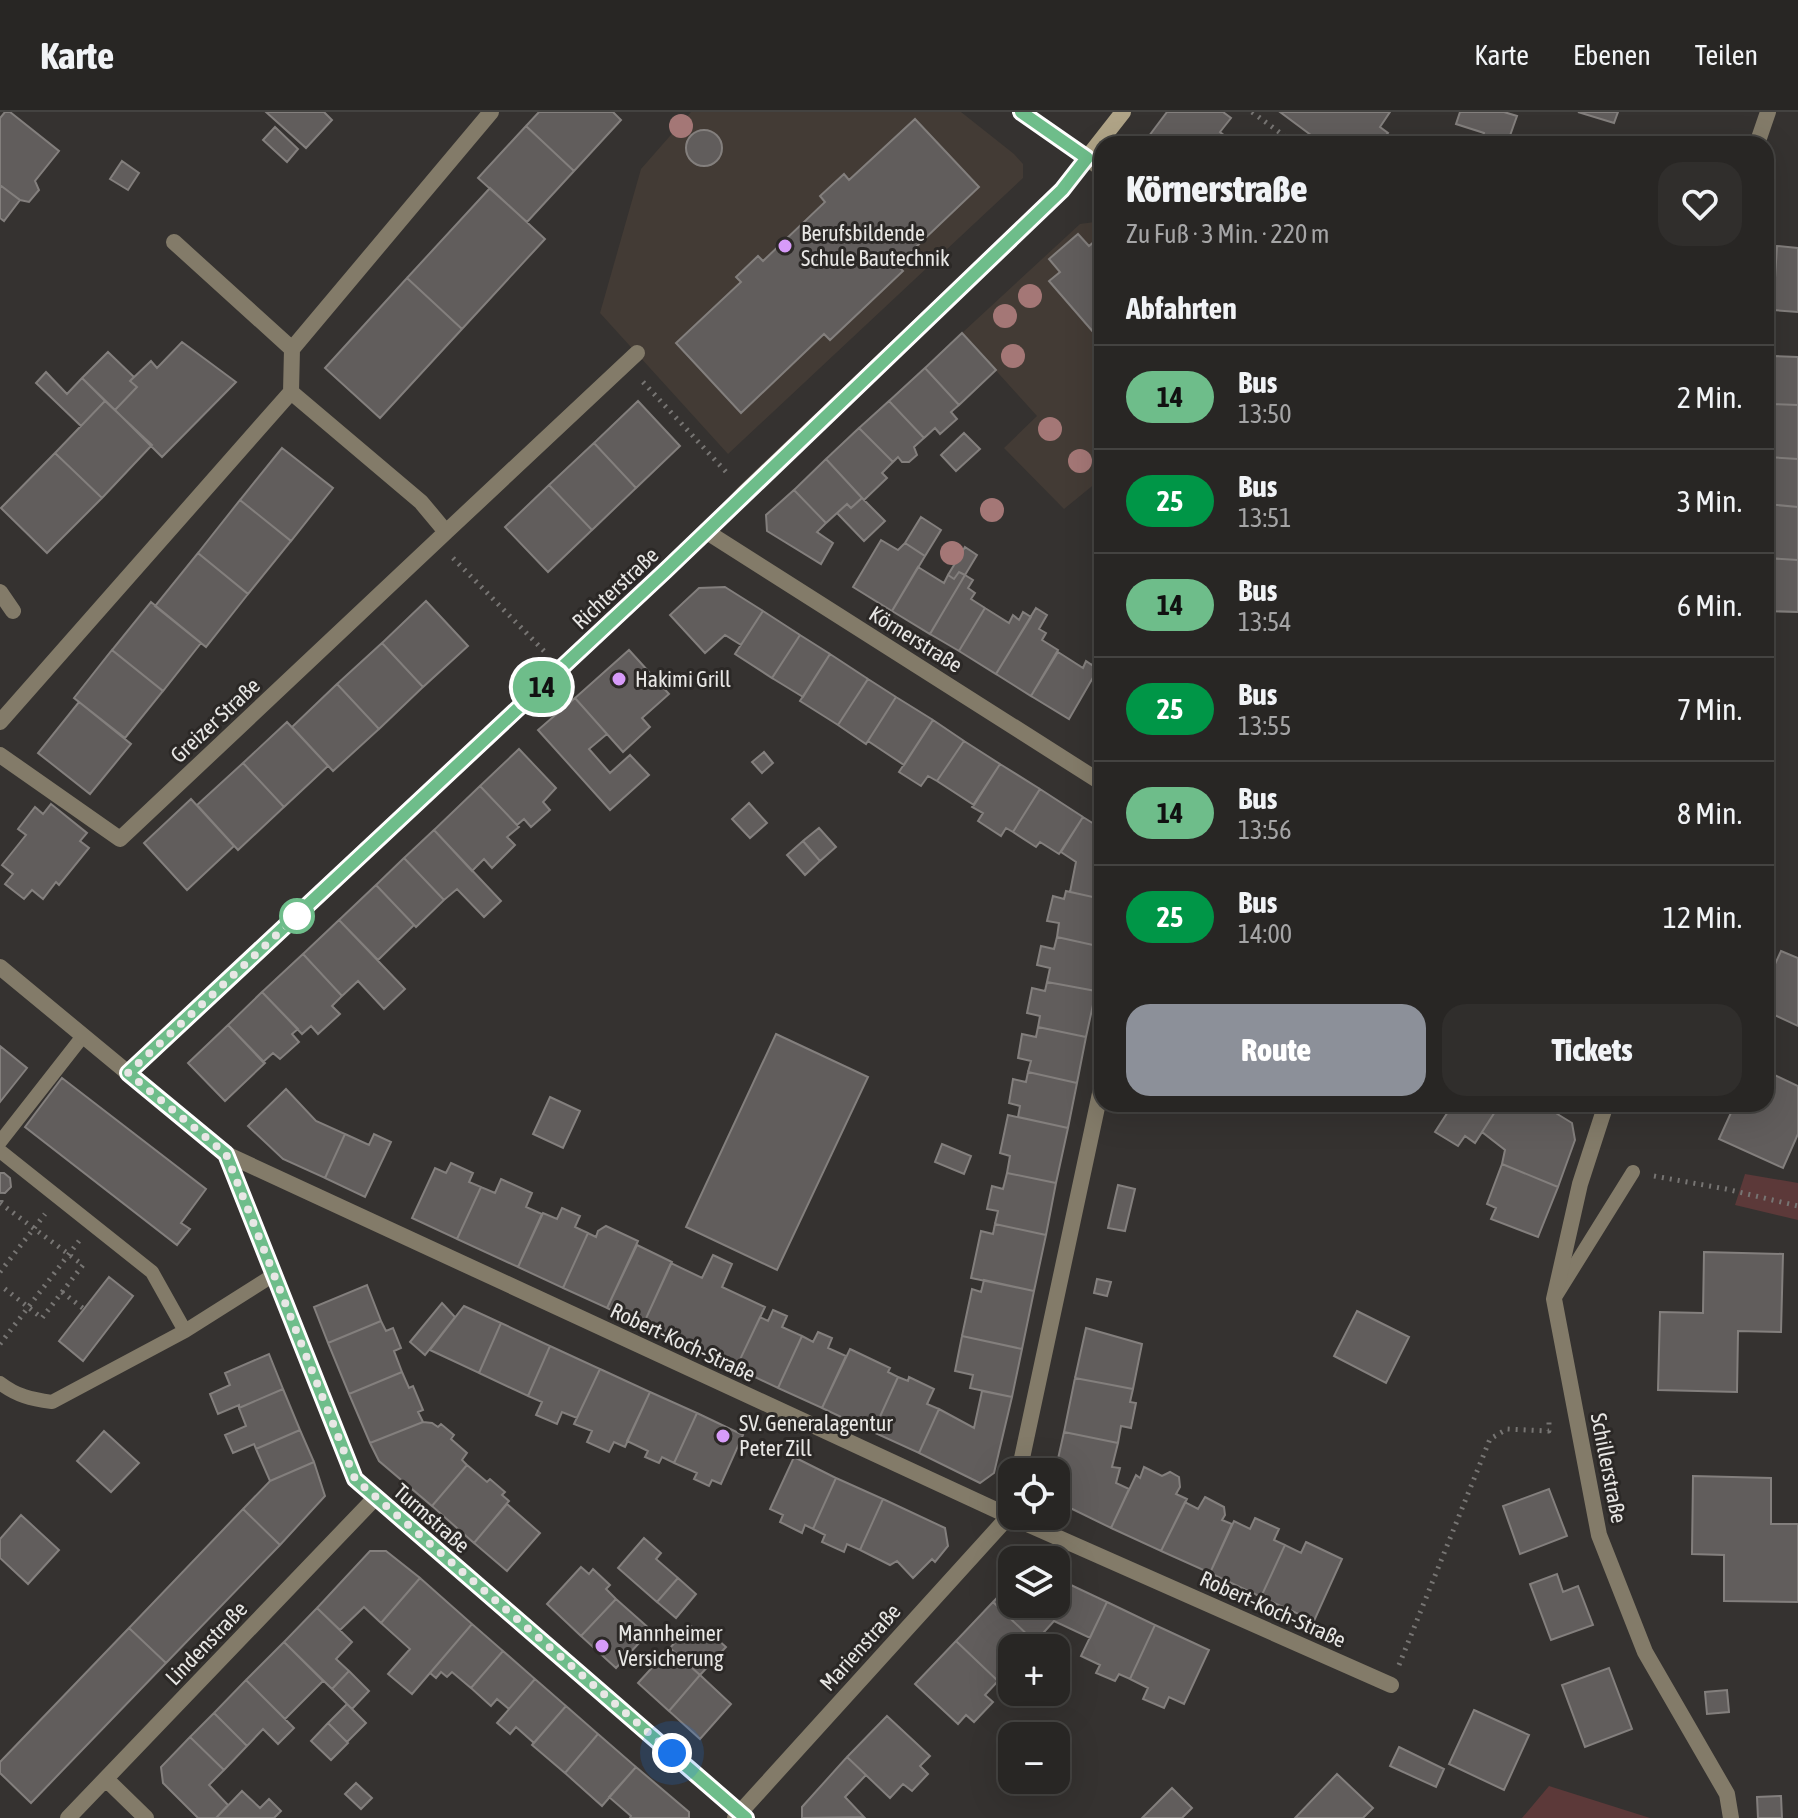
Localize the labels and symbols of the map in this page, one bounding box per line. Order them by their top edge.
place label: Berufsbildende Schule Bautechnik [801,220,950,271]
marker: Berufsbildende Schule Bautechnik [776,237,794,255]
street label: Richterstraße [567,542,663,634]
street label: Körnerstraße [865,600,967,678]
line badge: 14 [506,661,578,713]
place label: Hakimi Grill [635,666,731,692]
marker: Hakimi Grill [610,670,628,688]
street label: Greizer Straße [165,672,265,768]
unlabelled marker [280,899,314,933]
street label: Robert-Koch-Straße [606,1297,760,1387]
place label: SV. Generalagentur Peter Zill [739,1410,893,1461]
street label: Schillerstraße [1586,1411,1632,1525]
marker: SV. Generalagentur Peter Zill [714,1427,732,1445]
street label: Turmstraße [389,1478,475,1558]
street label: Robert-Koch-Straße [1196,1565,1350,1653]
street label: Lindenstraße [160,1596,252,1690]
street label: Marienstraße [814,1598,906,1696]
place label: Mannheimer Versicherung [618,1620,724,1671]
marker: Mannheimer Versicherung [593,1637,611,1655]
your location [652,1733,692,1773]

